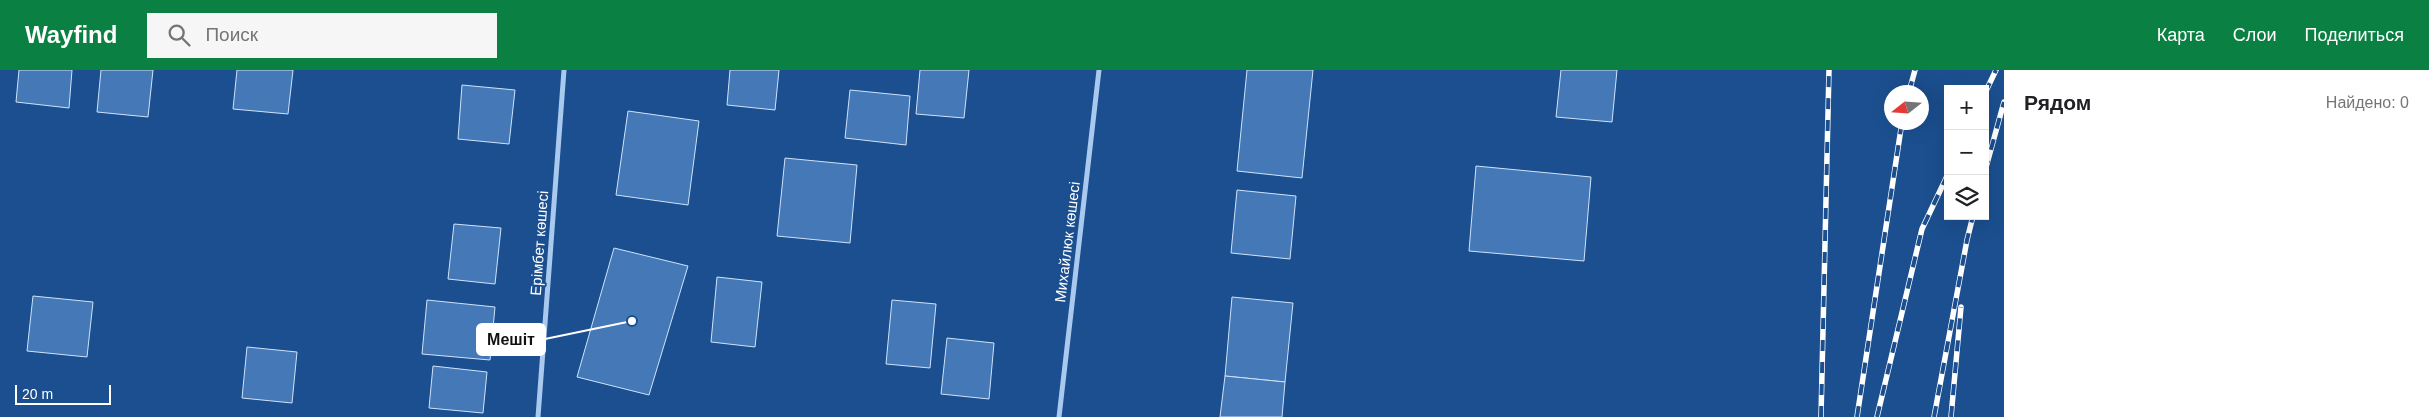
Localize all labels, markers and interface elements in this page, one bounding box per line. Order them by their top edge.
search box [147,13,497,58]
text: Wayfind [25,21,117,48]
icon: search [165,21,193,49]
text: Поиск [205,24,258,45]
text: Карта [2157,25,2205,45]
text: Слои [2233,25,2277,45]
text: Поделиться [2305,25,2404,45]
north arrow [1884,85,1929,130]
map controls [1944,85,1989,220]
button: + [1944,85,1989,130]
text: Рядом [2024,91,2091,114]
text: Найдено: 0 [2326,94,2409,111]
button: − [1944,130,1989,175]
button: layers [1944,175,1989,220]
street label: Михайлюк көшесі [1051,181,1083,303]
street label: Ерімбет көшесі [527,190,551,296]
callout: Мешіт [477,324,545,355]
text: Мешіт [487,331,535,348]
scale bar [15,382,111,405]
text: 20 m [22,386,53,402]

